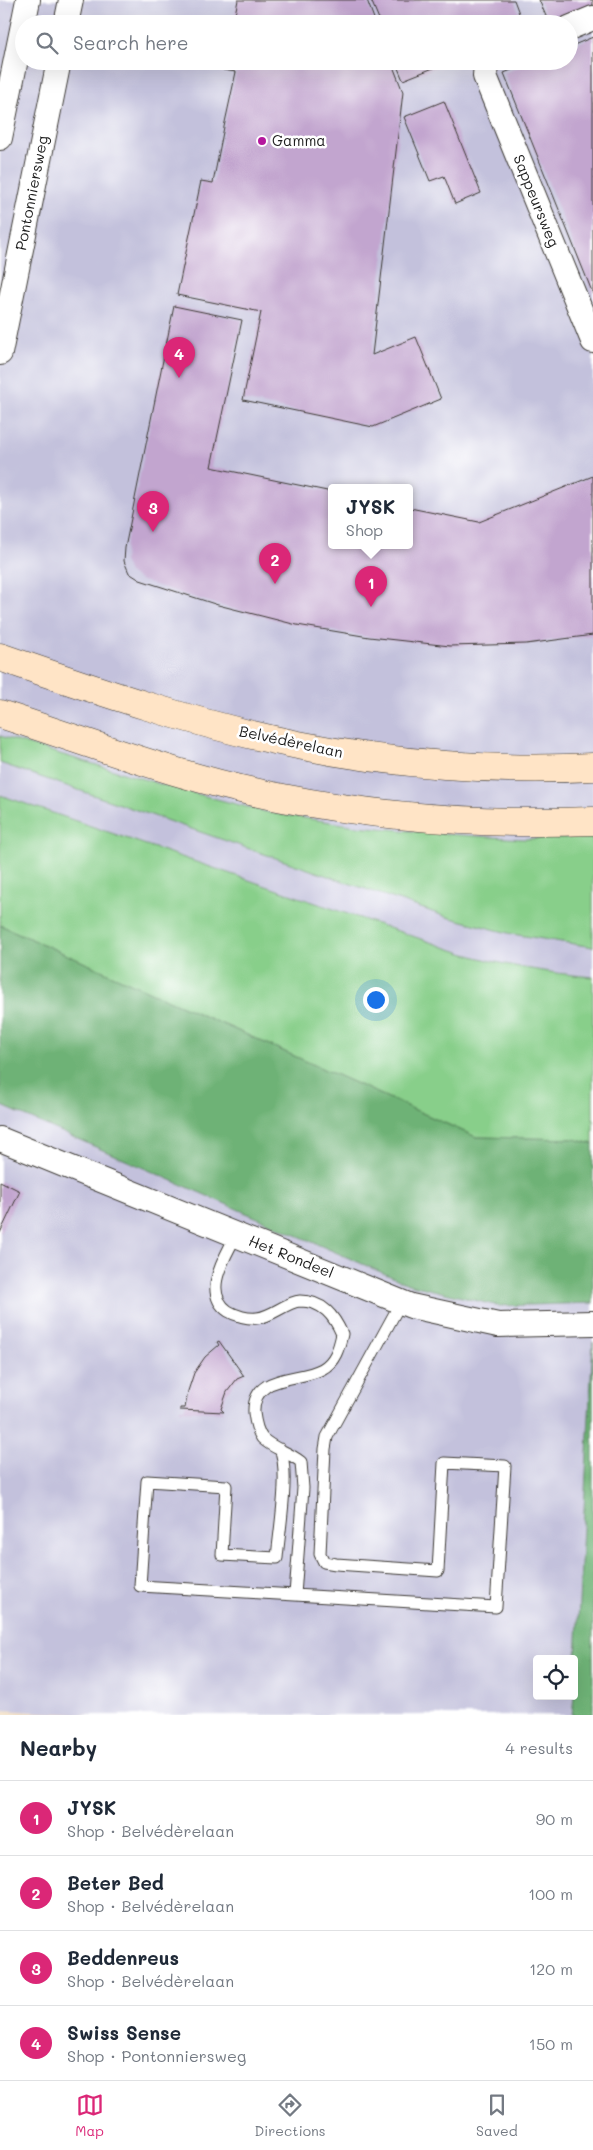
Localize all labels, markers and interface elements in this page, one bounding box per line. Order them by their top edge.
search box [15,15,578,70]
icon: search [33,29,61,57]
text: Search here [73,30,189,55]
place label: Gamma [272,130,326,150]
street label: Pontonniersweg [10,133,52,252]
marker: Gamma [256,135,268,147]
street label: Sappeursweg [509,151,565,250]
pin: 4 [163,337,195,378]
popup [328,484,413,549]
pin: 3 [137,491,169,532]
text: JYSK [346,494,395,519]
text: Shop [346,519,383,540]
pin: 2 [259,543,291,584]
pin: 1 [355,566,387,607]
street label: Belvédèrelaan [238,720,345,762]
your location [363,987,389,1013]
street label: Het Rondeel [246,1230,337,1282]
map controls [533,1655,578,1700]
button: locate [533,1655,578,1700]
text: Nearby [20,1734,97,1761]
text: 4 results [505,1737,573,1758]
text: JYSK [67,1795,116,1820]
text: 1 [32,1808,40,1829]
text: 90 m [536,1808,573,1829]
text: Shop · Belvédèrelaan [67,1820,234,1841]
text: Beter Bed [67,1870,164,1895]
text: 2 [32,1883,40,1904]
text: 100 m [528,1883,573,1904]
text: Shop · Belvédèrelaan [67,1895,234,1916]
text: Beddenreus [67,1945,179,1970]
text: 3 [31,1958,41,1979]
text: 120 m [529,1958,573,1979]
text: Shop · Belvédèrelaan [67,1970,234,1991]
text: Swiss Sense [67,2020,181,2045]
text: 4 [31,2033,41,2054]
text: 150 m [529,2033,573,2054]
text: Shop · Pontonniersweg [67,2045,246,2066]
tab: Map [75,2091,104,2140]
tab: Directions [254,2091,326,2140]
tab: Saved [476,2091,518,2140]

